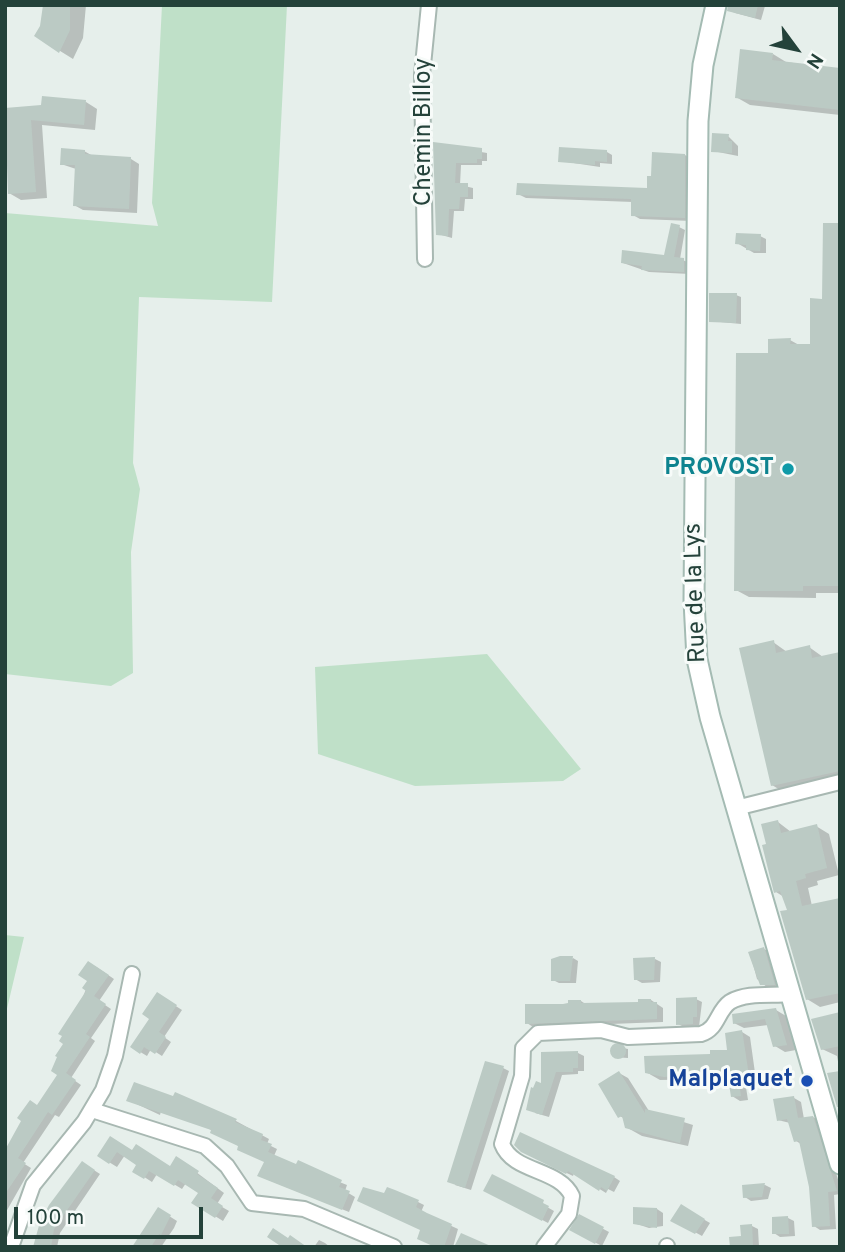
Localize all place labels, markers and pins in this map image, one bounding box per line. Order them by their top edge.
place label: PROVOST [664,455,774,483]
marker: PROVOST [780,461,796,477]
place label: Malplaquet [668,1067,793,1095]
marker: Malplaquet [799,1073,815,1089]

